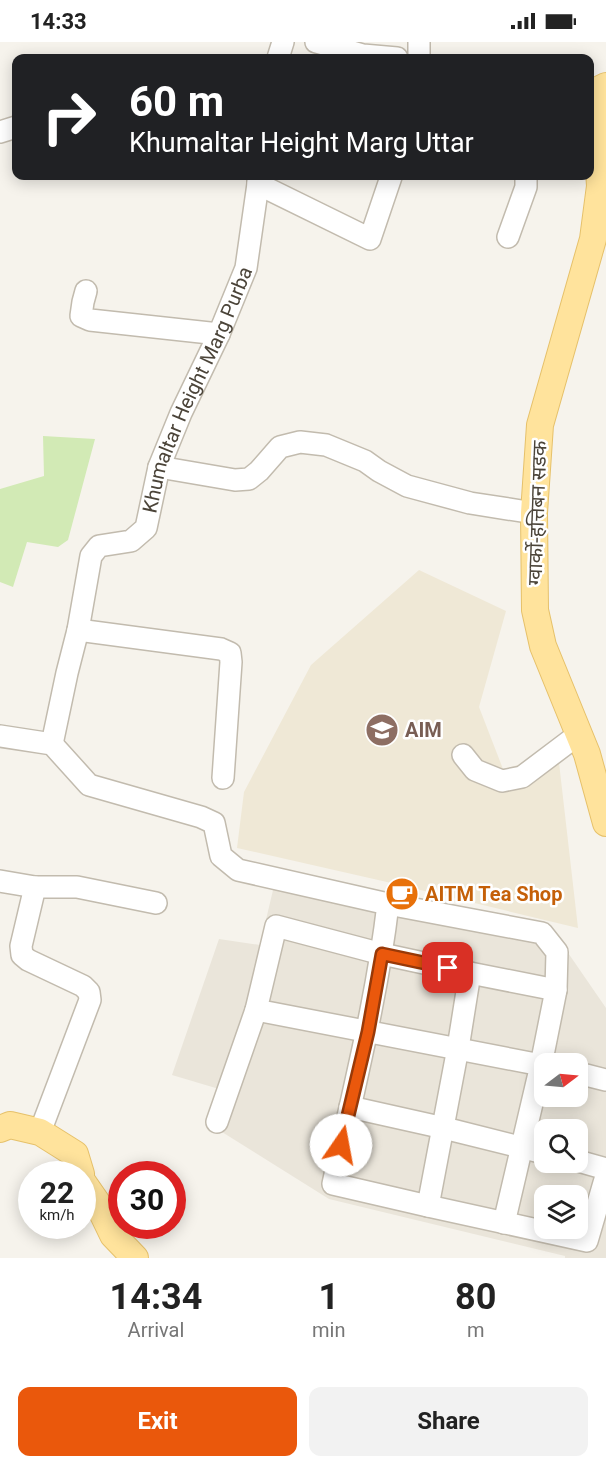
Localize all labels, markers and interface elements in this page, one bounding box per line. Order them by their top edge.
text: 14:33 [30,9,87,34]
text: 60 m [129,77,224,126]
icon: right [30,78,108,156]
text: Khumaltar Height Marg Uttar [129,127,474,159]
street label: Khumaltar Height Marg Purba [138,263,257,515]
street label: ग्वार्को-हत्तिबन सडक [522,440,552,586]
school or university icon: AIM [364,712,400,748]
place label: AIM [405,718,442,742]
cafe icon: AITM Tea Shop [384,876,420,912]
place label: AITM Tea Shop [425,882,562,906]
pin [422,942,473,993]
icon: arrive [431,951,464,984]
north arrow [534,1053,588,1107]
map controls [534,1053,588,1239]
position arrow [309,1113,373,1177]
button: search [534,1119,588,1173]
speed limit sign: 30 [108,1161,186,1239]
text: 22 [40,1175,74,1210]
button: layers [534,1185,588,1239]
text: km/h [39,1206,75,1224]
text: 14:34 [110,1276,202,1318]
text: 1 [318,1276,339,1318]
text: 80 [455,1276,496,1318]
text: Arrival [128,1318,184,1342]
text: min [312,1318,345,1342]
text: m [467,1318,484,1342]
button: Exit [18,1387,297,1456]
button: Share [309,1387,588,1456]

